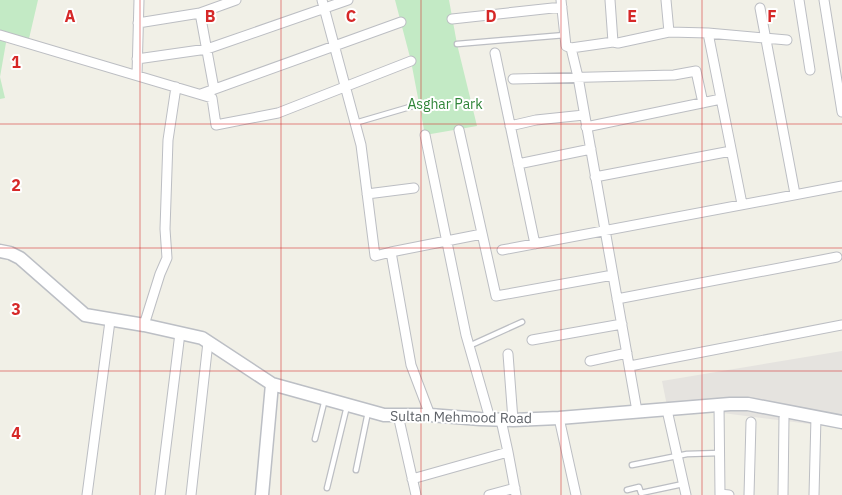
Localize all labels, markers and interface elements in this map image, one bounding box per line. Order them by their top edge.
text: A [65,6,76,26]
text: B [205,6,216,26]
text: C [346,6,356,26]
text: D [485,6,497,26]
text: E [627,6,637,26]
text: F [767,6,777,26]
text: 1 [11,52,21,72]
park label: Asghar Park [407,95,483,113]
text: 2 [11,175,21,195]
text: 3 [11,299,21,319]
street label: Sultan Mehmood Road [390,407,532,427]
text: 4 [11,423,21,443]

